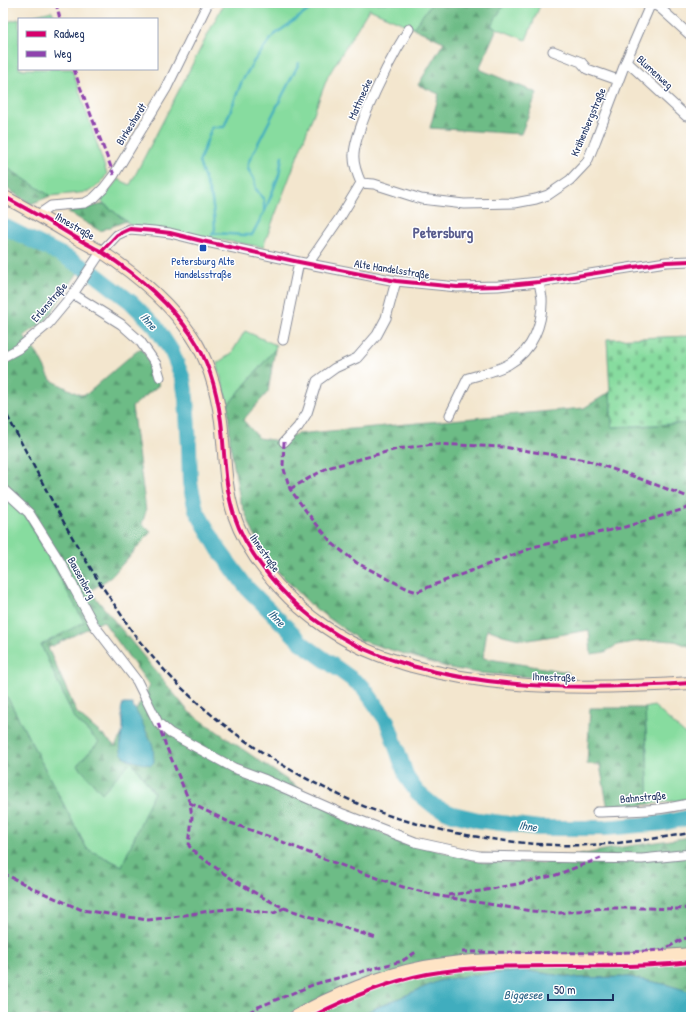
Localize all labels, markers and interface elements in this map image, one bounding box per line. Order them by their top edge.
legend [18,18,158,70]
text: Radweg [54,25,85,42]
text: Weg [54,45,72,62]
street label: Blumenweg [634,52,676,92]
street label: Mattmecke [345,76,375,122]
street label: Krähenbergstraße [567,85,609,158]
street label: Birkeshardt [113,100,149,148]
street label: Ihnestraße [53,209,98,243]
district label: Petersburg [413,222,474,244]
marker: Petersburg Alte Handelsstraße [198,243,208,253]
place label: Petersburg Alte Handelsstraße [171,254,235,281]
street label: Alte Handelsstraße [353,256,431,282]
street label: Erlenstraße [28,279,70,325]
water label: Ihne [137,309,162,334]
street label: Ihnestraße [247,531,284,575]
street label: Bausenberg [65,555,99,602]
water label: Ihne [265,606,290,631]
street label: Ihnestraße [532,669,577,685]
street label: Bahnstraße [619,788,667,806]
water label: Ihne [518,816,539,836]
scale bar [548,976,613,1002]
text: 50 m [554,981,575,998]
water label: Biggesee [504,986,543,1003]

